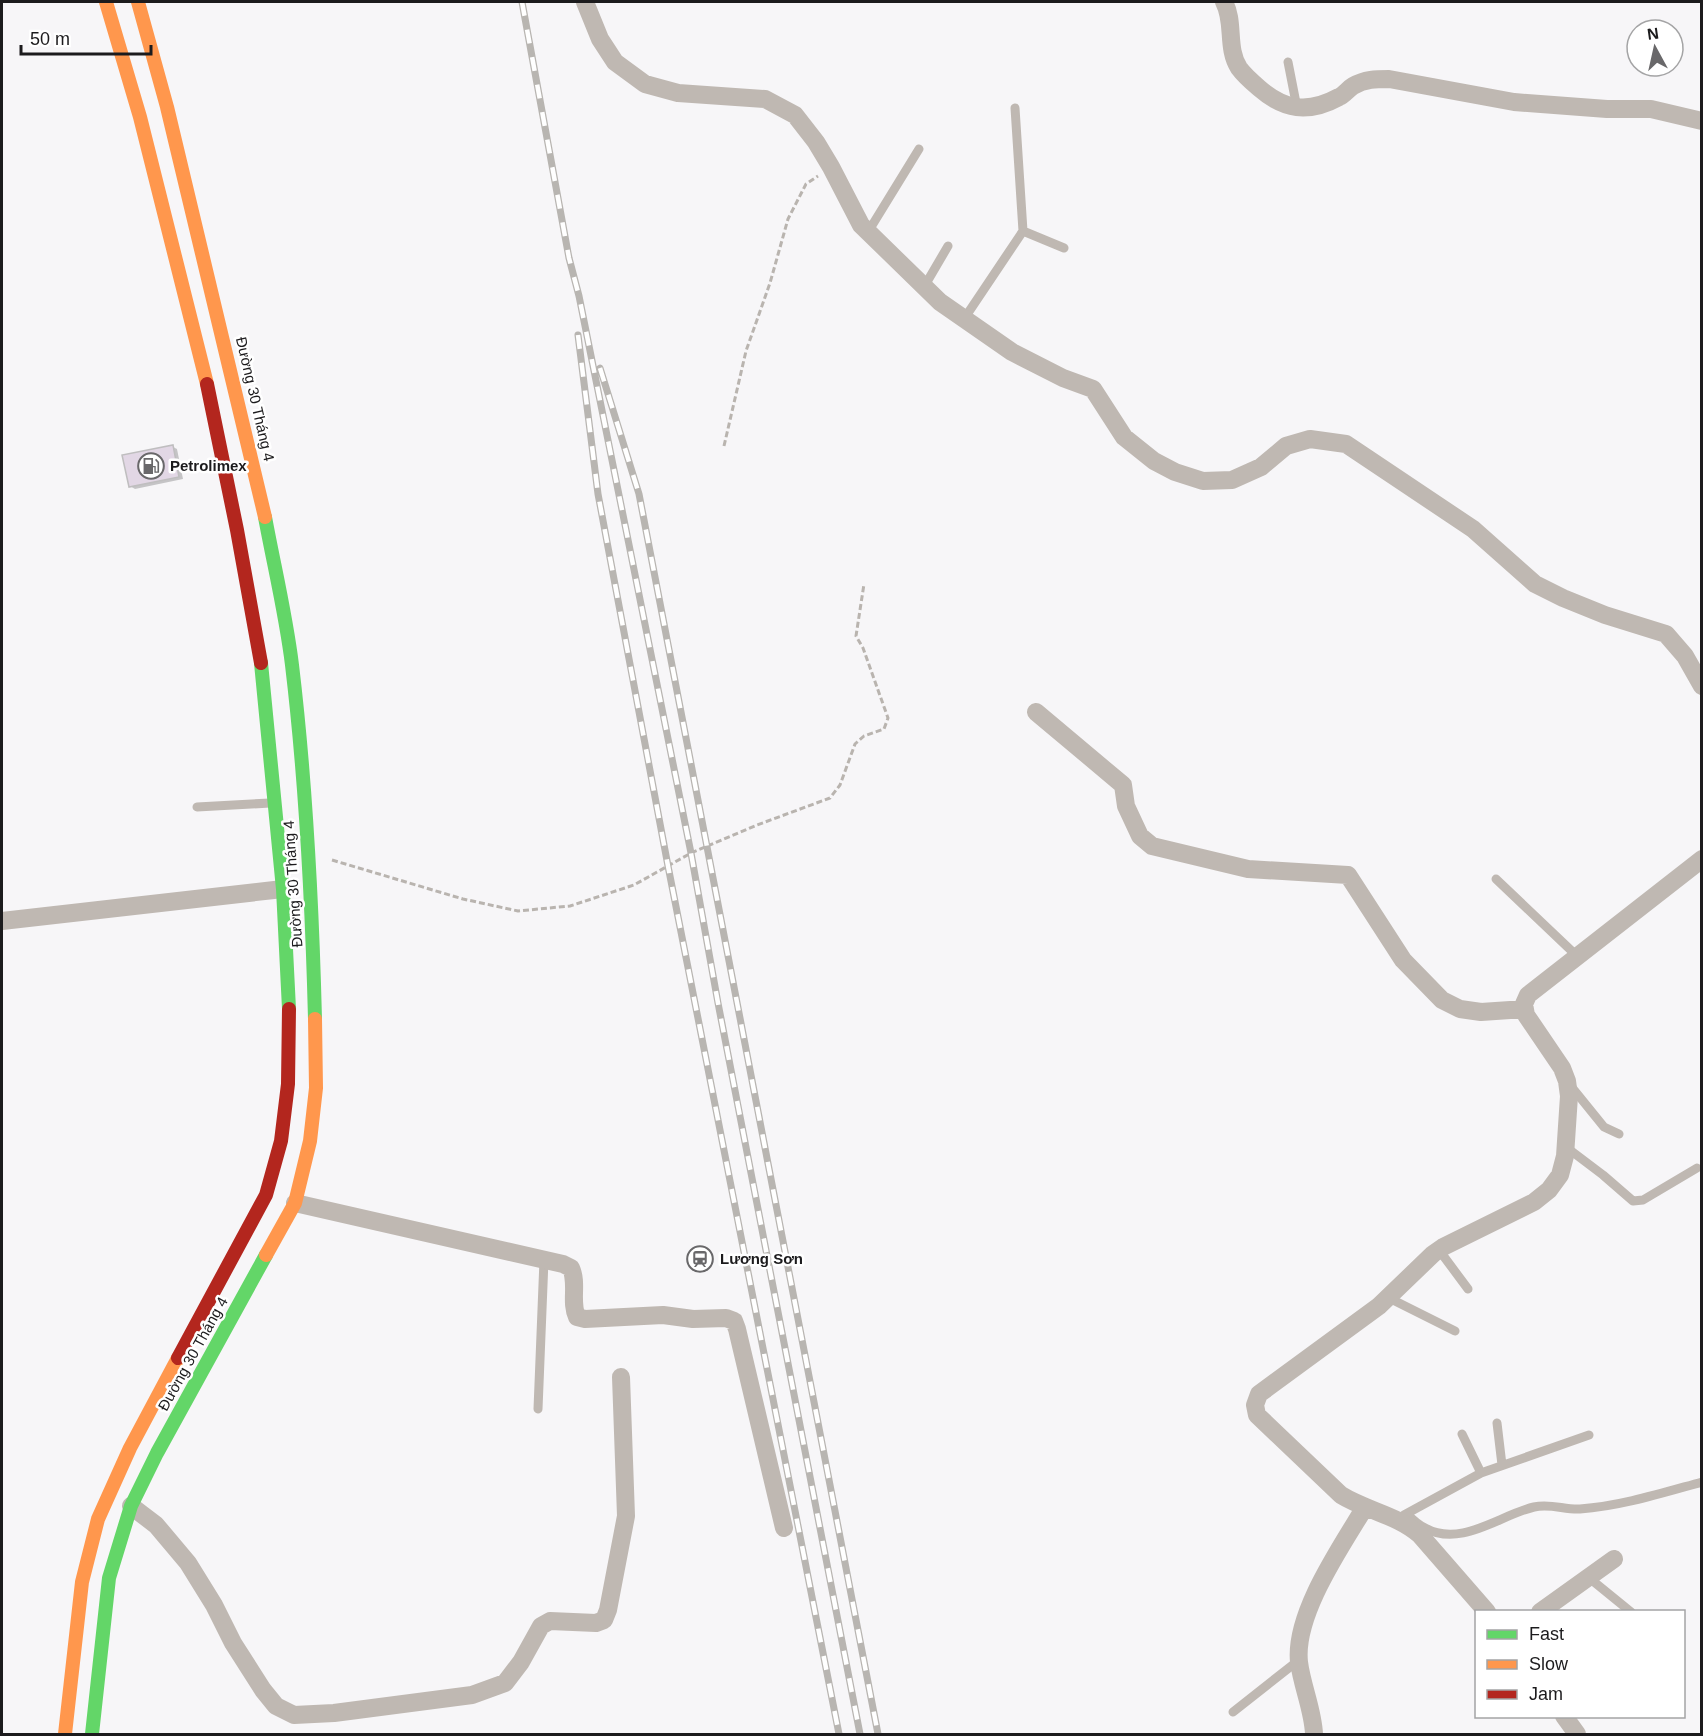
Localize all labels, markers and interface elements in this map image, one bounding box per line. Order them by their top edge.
scale bar [21,18,152,56]
north arrow [1625,18,1685,78]
text: N [1646,24,1660,43]
text: 50 m [30,29,70,49]
street label: Đường 30 Tháng 4 [233,335,278,463]
fuel station icon: Petrolimex [136,451,166,481]
place label: Petrolimex [170,457,247,474]
street label: Đường 30 Tháng 4 [280,820,305,948]
station icon: Lương Sơn [685,1244,715,1274]
place label: Lương Sơn [720,1250,803,1267]
street label: Đường 30 Tháng 4 [154,1294,231,1413]
legend [1475,1610,1685,1718]
text: Fast [1529,1624,1564,1644]
text: Slow [1529,1654,1569,1674]
text: Jam [1529,1684,1563,1704]

